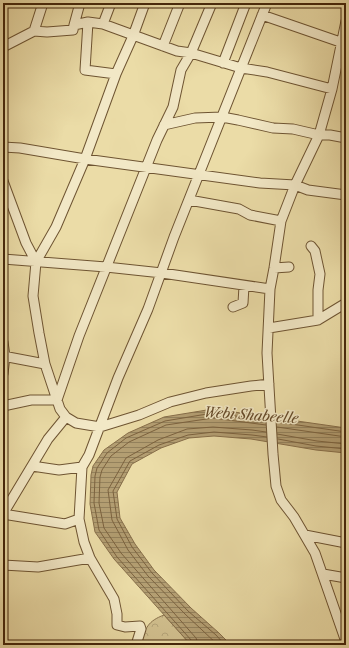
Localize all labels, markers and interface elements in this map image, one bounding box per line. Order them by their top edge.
water label: Webi Shabeelle [203,403,300,427]

